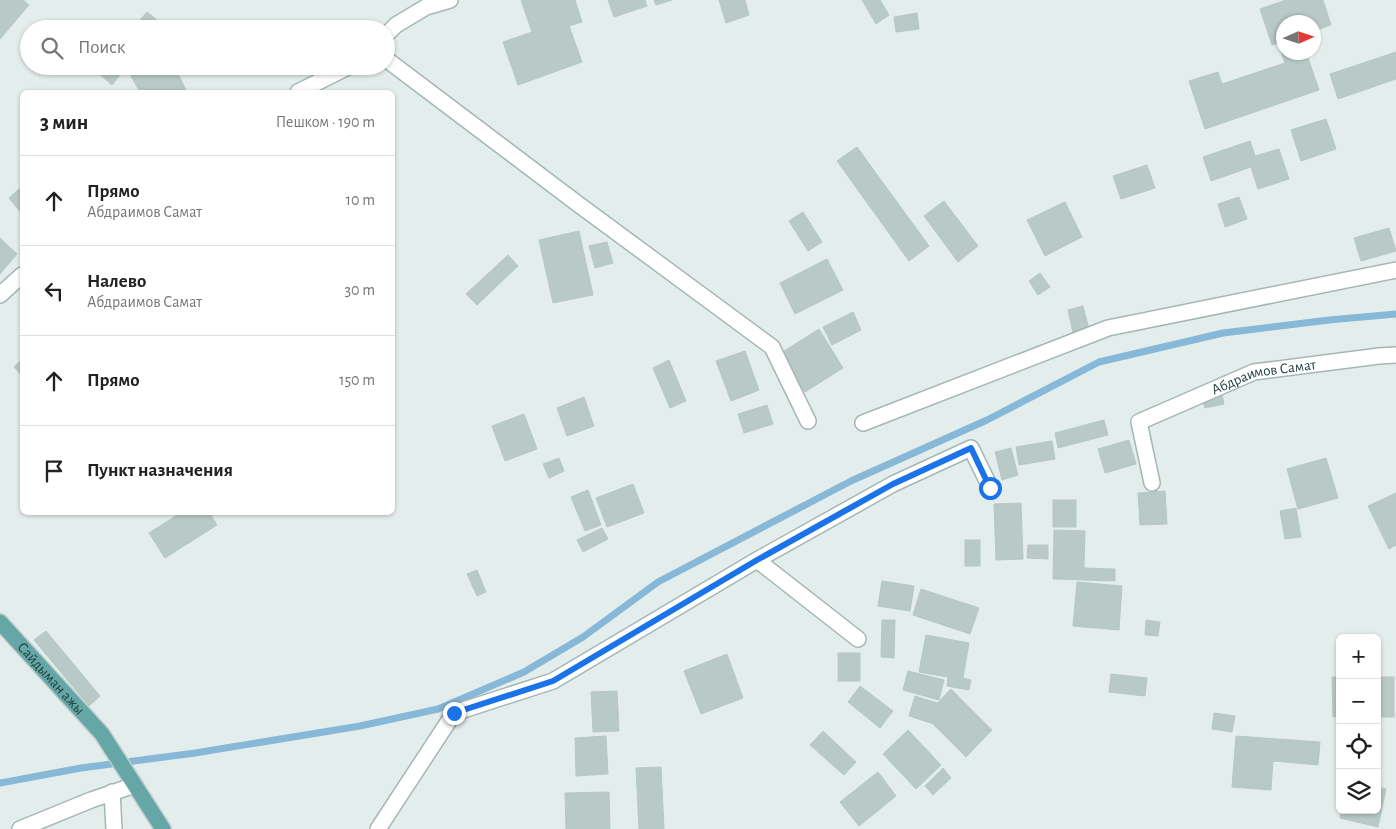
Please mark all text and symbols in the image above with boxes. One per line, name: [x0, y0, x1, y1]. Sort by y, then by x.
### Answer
north arrow: [1276, 15, 1321, 60]
search box: [20, 20, 395, 75]
icon: search: [38, 34, 66, 62]
text: Поиск: [78, 38, 125, 57]
text: 3 мин: [40, 112, 88, 133]
text: Пешком · 190 m: [276, 114, 375, 130]
text: Прямо: [87, 182, 140, 201]
icon: ahead: [40, 187, 68, 215]
text: 10 m: [346, 192, 375, 208]
text: Абдраимов Самат: [87, 204, 202, 220]
text: Налево: [87, 272, 146, 291]
icon: left: [40, 277, 68, 305]
text: 30 m: [345, 282, 375, 298]
text: Абдраимов Самат: [87, 294, 202, 310]
street label: Абдраимов Самат: [1209, 357, 1317, 397]
icon: ahead: [40, 367, 68, 395]
text: Прямо: [87, 371, 140, 390]
text: 150 m: [339, 372, 375, 388]
icon: arrive: [40, 457, 68, 485]
text: Пункт назначения: [87, 461, 233, 480]
route start: [979, 477, 1002, 500]
map controls: [1336, 634, 1381, 814]
button: +: [1336, 634, 1381, 679]
street label: Сайдыман ажы: [15, 639, 88, 717]
button: −: [1336, 679, 1381, 724]
route end: [443, 702, 466, 725]
button: locate: [1336, 724, 1381, 769]
button: layers: [1336, 769, 1381, 814]

